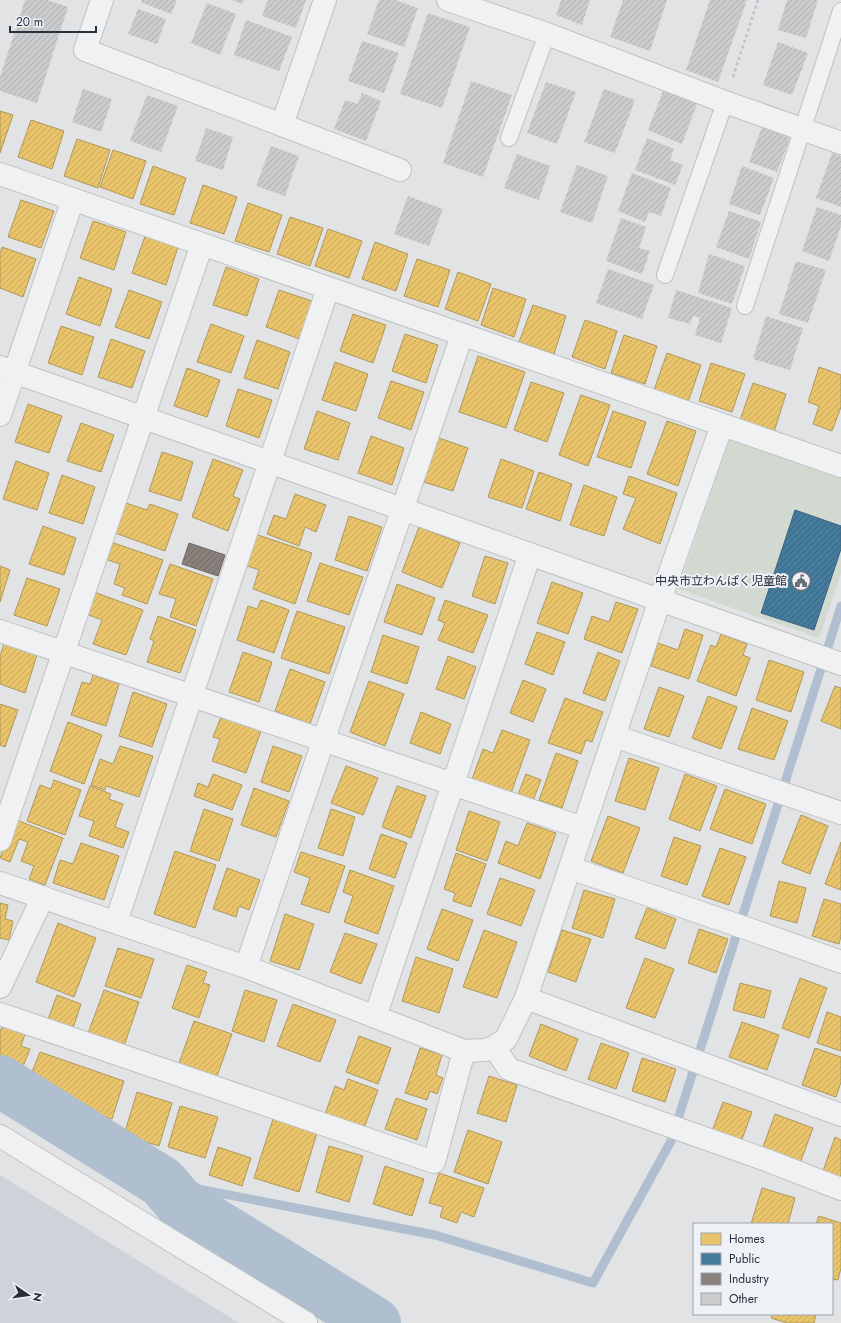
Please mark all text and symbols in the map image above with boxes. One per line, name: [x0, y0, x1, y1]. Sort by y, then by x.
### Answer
scale bar: [10, 8, 96, 34]
text: 20 m: [16, 13, 43, 31]
public building icon: 中央市立わんぱく児童館: [790, 570, 812, 592]
place label: 中央市立わんぱく児童館: [655, 572, 787, 590]
legend: [693, 1223, 833, 1315]
text: Homes: [729, 1230, 765, 1248]
text: Public: [729, 1250, 760, 1268]
text: Industry: [729, 1270, 770, 1288]
north arrow: [8, 1275, 48, 1315]
text: Other: [729, 1290, 759, 1308]
text: N: [29, 1291, 47, 1303]

